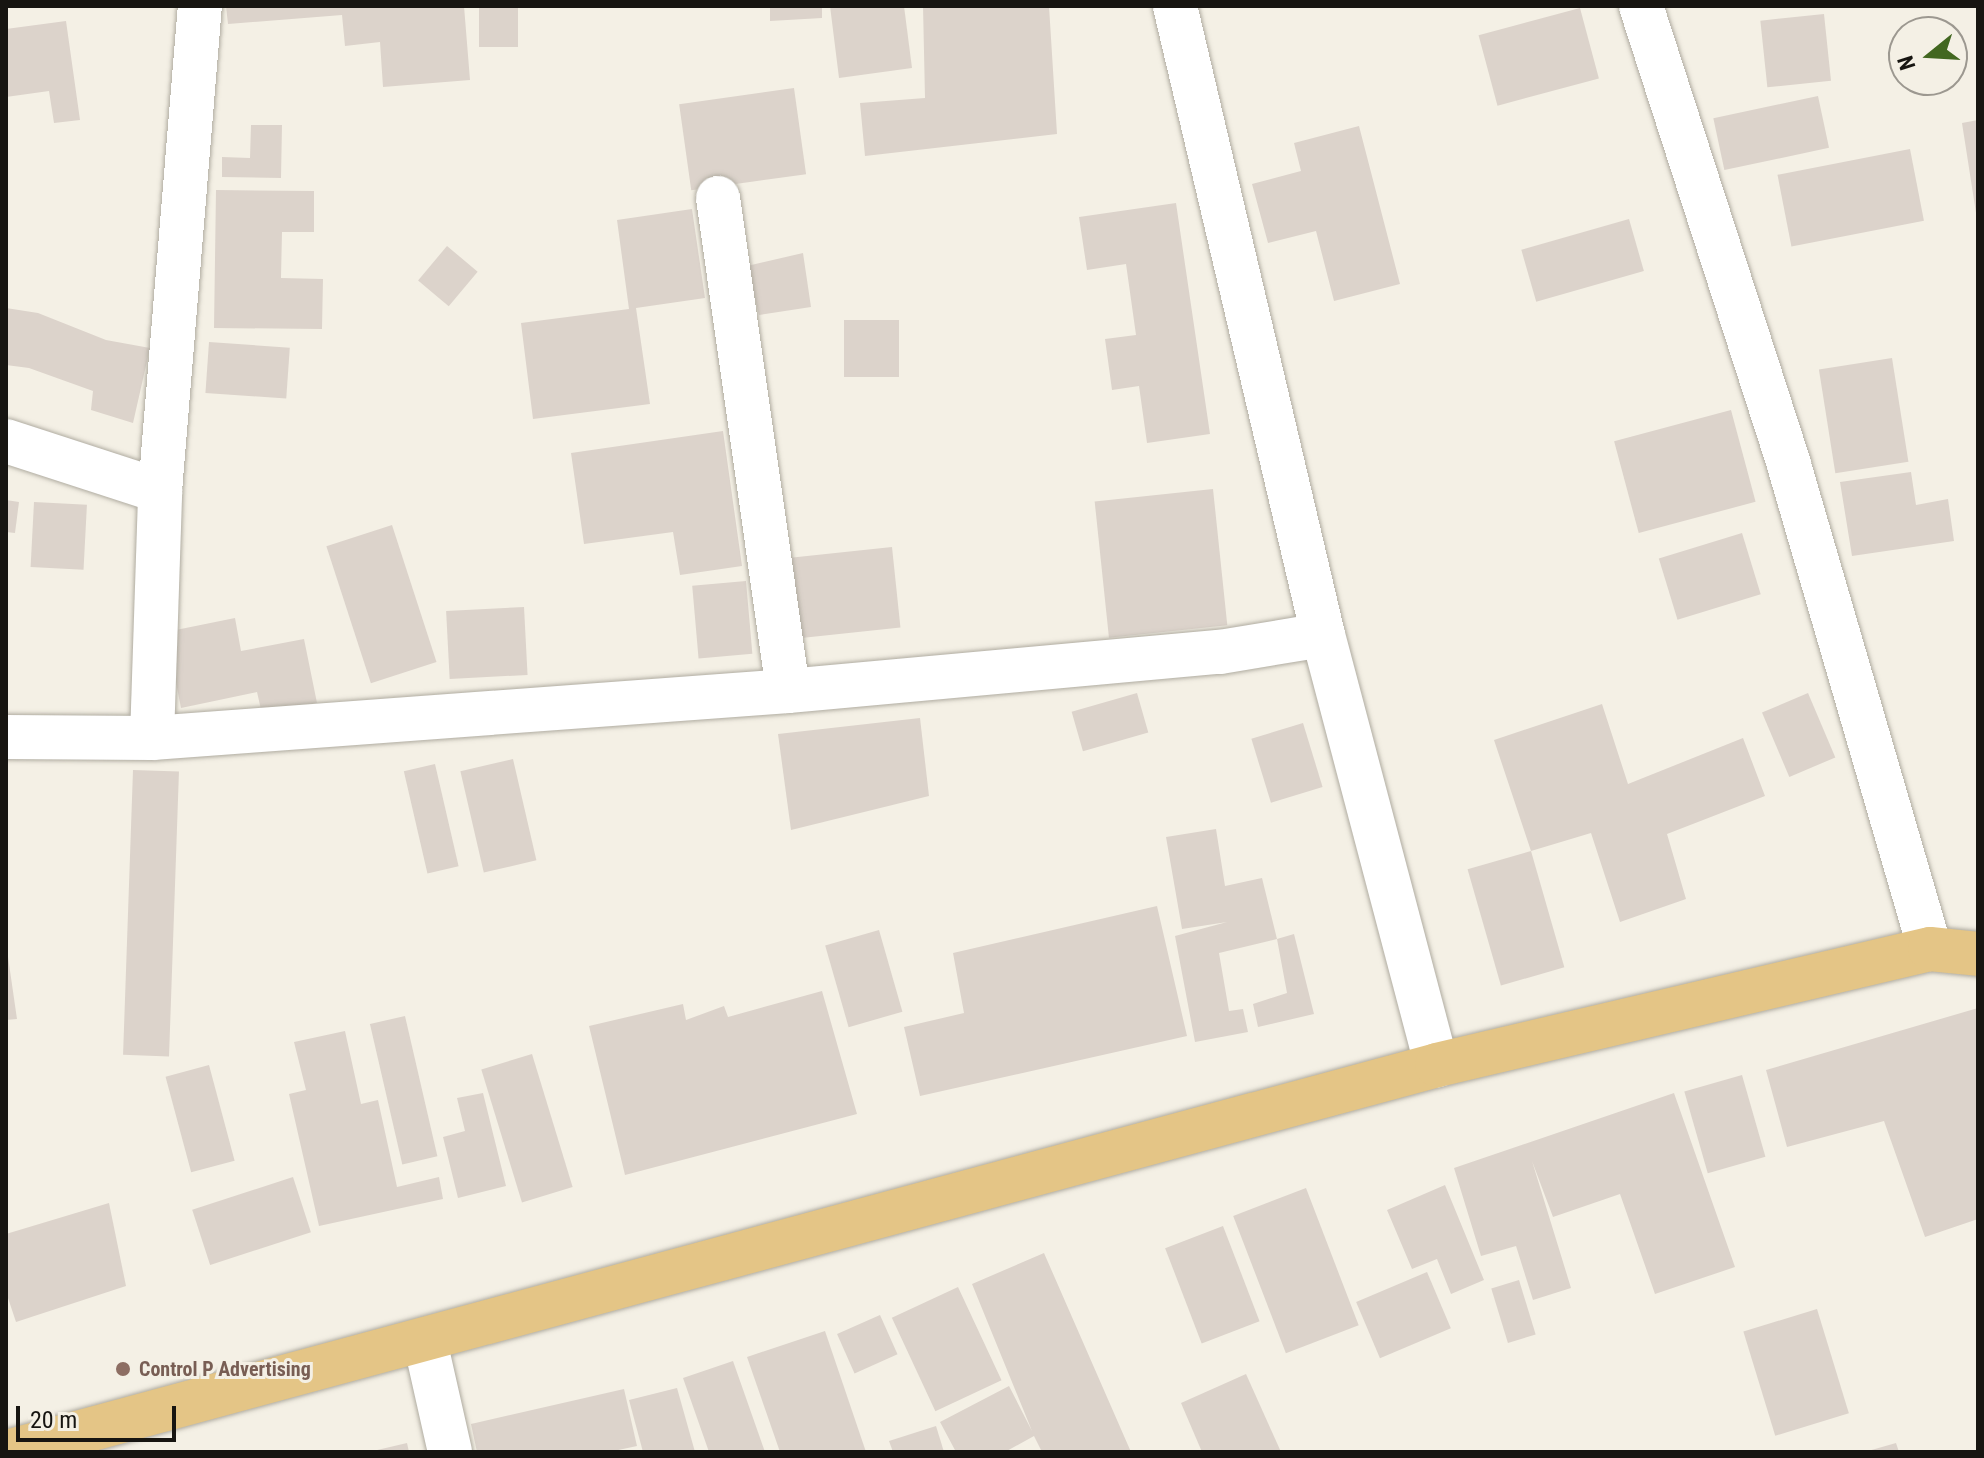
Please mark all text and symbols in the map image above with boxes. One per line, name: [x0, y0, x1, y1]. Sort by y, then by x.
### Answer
north arrow: [1888, 16, 1968, 96]
text: N: [1893, 53, 1921, 73]
place label: Control P Advertising: [139, 1357, 311, 1381]
marker: Control P Advertising: [114, 1360, 132, 1378]
scale bar: [20, 1390, 180, 1440]
text: 20 m: [30, 1406, 77, 1434]

